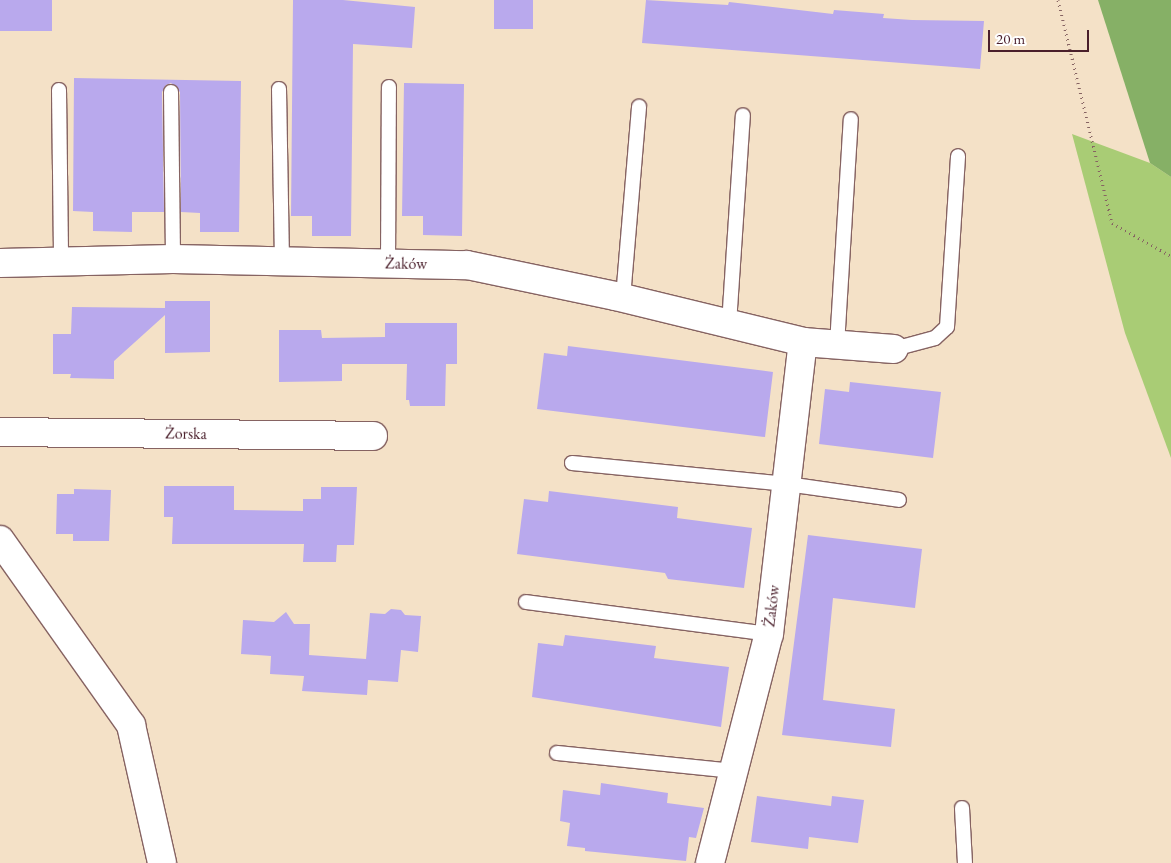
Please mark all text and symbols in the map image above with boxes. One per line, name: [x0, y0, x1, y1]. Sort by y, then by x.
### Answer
scale bar: [991, 20, 1092, 52]
text: 20 m: [996, 29, 1025, 48]
street label: Żaków: [385, 254, 427, 274]
street label: Żorska: [165, 424, 207, 444]
street label: Żaków: [760, 584, 784, 628]

